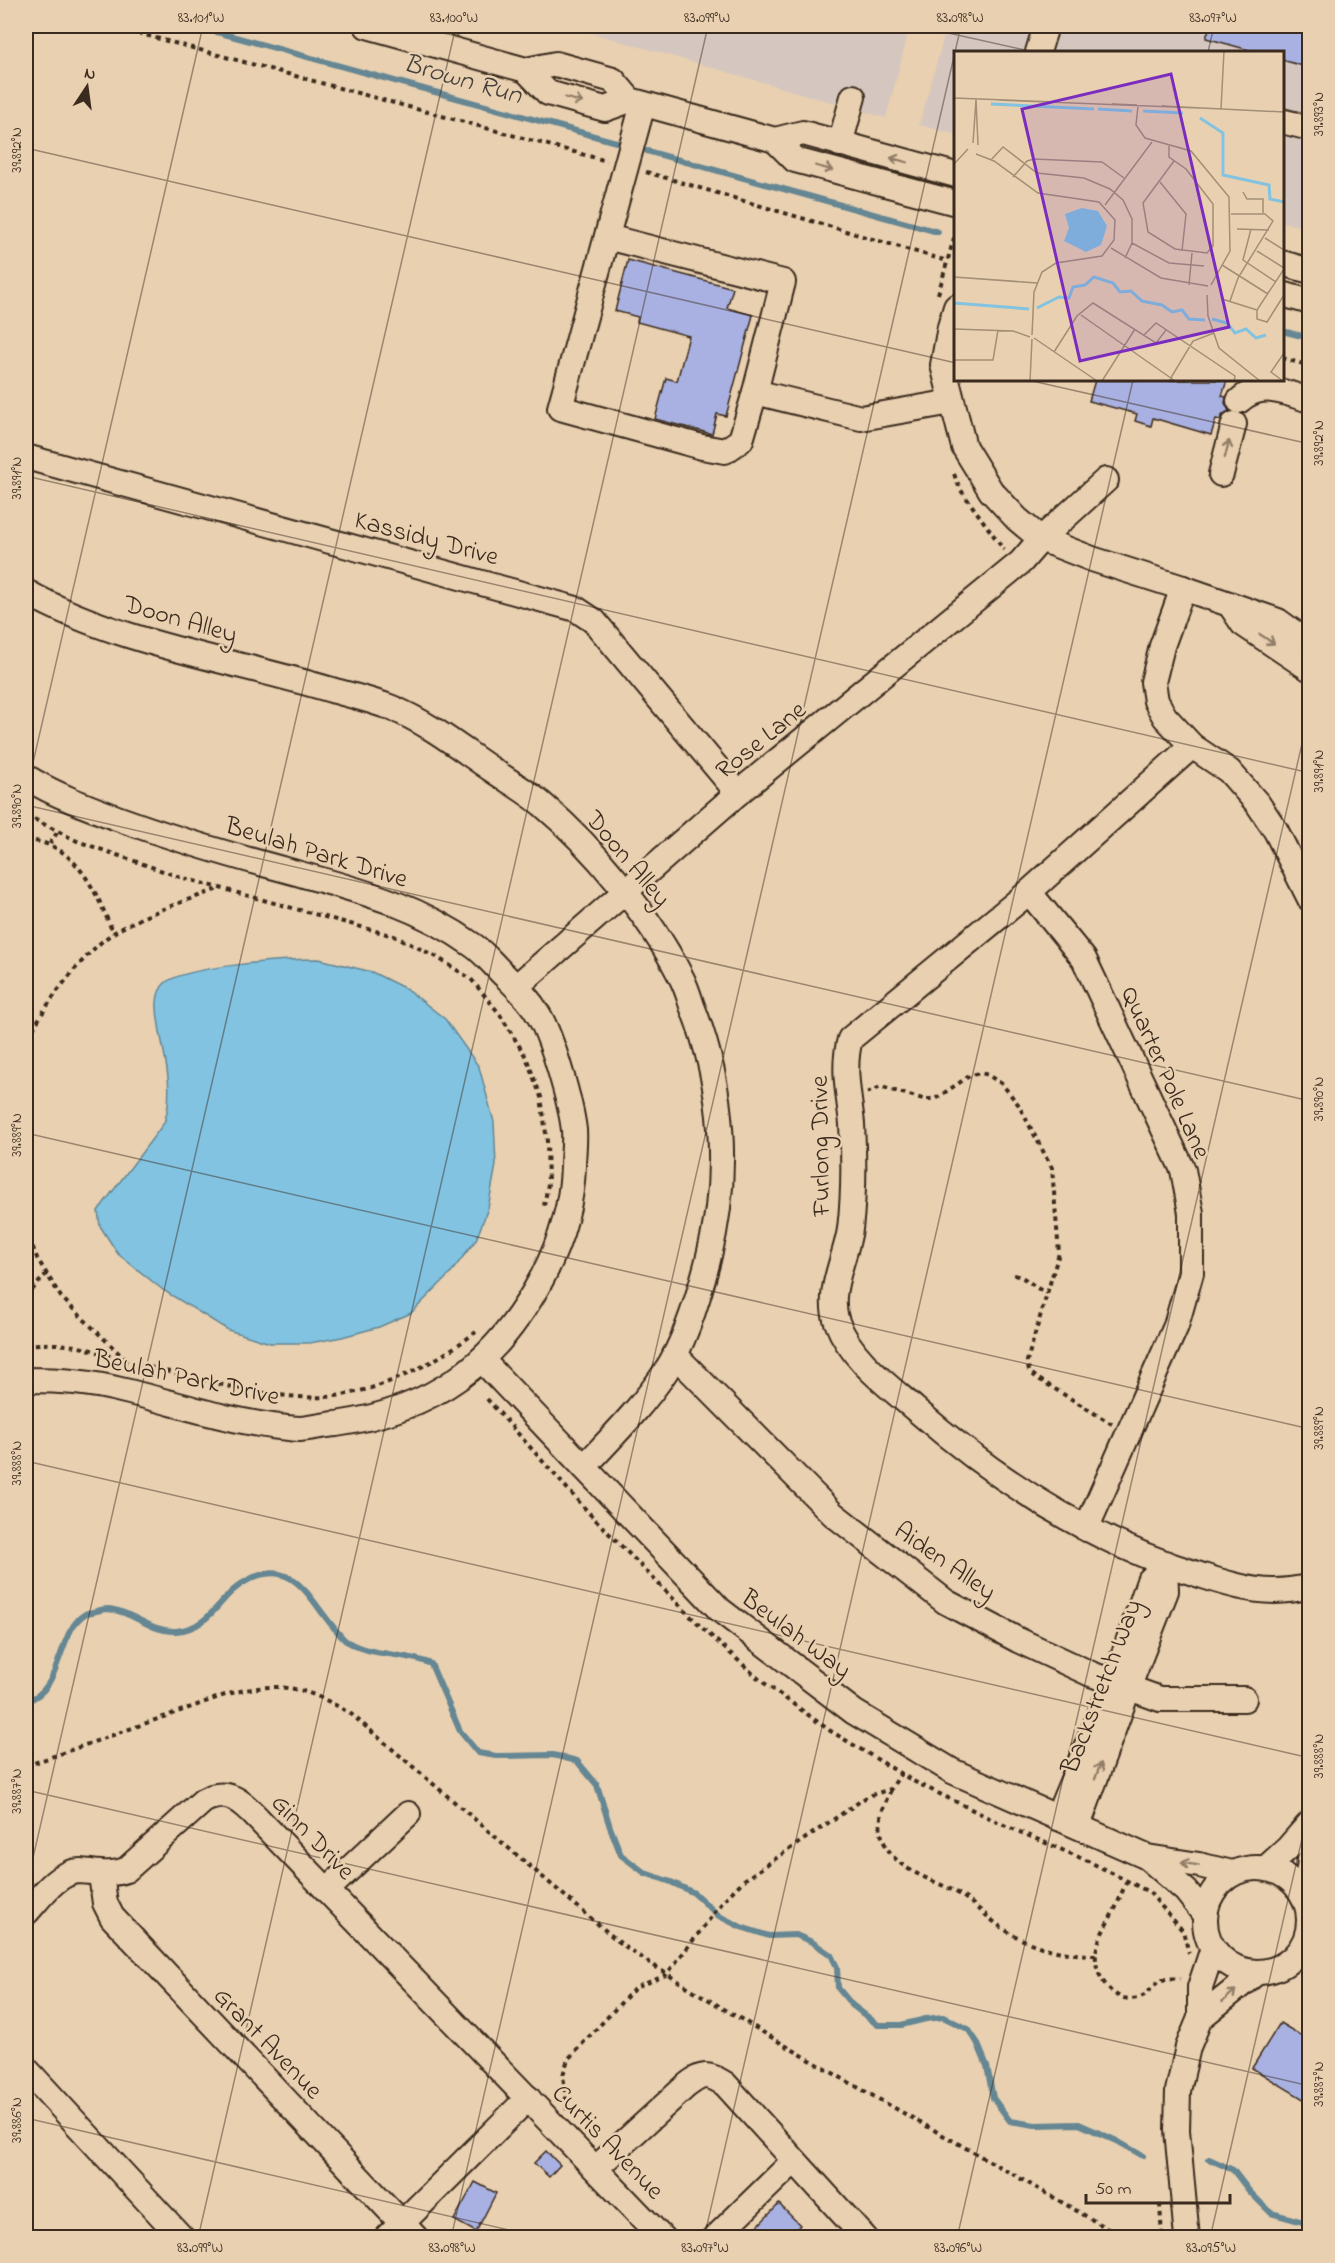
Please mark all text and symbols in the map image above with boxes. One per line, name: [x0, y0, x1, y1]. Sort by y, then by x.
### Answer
text: 83.101°W: [178, 7, 224, 29]
text: 83.100°W: [430, 7, 478, 29]
text: 83.099°W: [684, 7, 730, 29]
text: 83.098°W: [936, 7, 984, 29]
text: 83.097°W: [1189, 7, 1237, 29]
water label: Brown Run: [398, 45, 527, 116]
inset map: [954, 51, 1284, 381]
north arrow: [57, 57, 117, 117]
text: N: [82, 61, 98, 87]
text: 39.893°N: [1308, 92, 1330, 136]
one-way arrow: [564, 95, 583, 107]
text: 39.892°N: [6, 127, 28, 173]
one-way arrow: [890, 153, 909, 165]
one-way arrow: [814, 163, 833, 174]
text: 39.892°N: [1308, 420, 1330, 466]
one-way arrow: [1222, 440, 1234, 459]
text: 39.891°N: [6, 457, 28, 499]
street label: Kassidy Drive: [350, 502, 503, 577]
street label: Doon Alley: [118, 586, 241, 655]
one-way arrow: [1258, 633, 1275, 645]
street label: Rose Lane: [708, 693, 816, 790]
text: 39.891°N: [1308, 750, 1330, 792]
text: 39.890°N: [6, 784, 28, 828]
street label: Doon Alley: [574, 802, 679, 917]
street label: Beulah Park Drive: [219, 808, 412, 900]
street label: Quarter Pole Lane: [1109, 981, 1219, 1166]
street label: Furlong Drive: [802, 1075, 842, 1218]
text: 39.890°N: [1308, 1077, 1330, 1121]
text: 39.889°N: [6, 1113, 28, 1157]
street label: Beulah Park Drive: [89, 1340, 283, 1417]
text: 39.889°N: [1308, 1406, 1330, 1450]
text: 39.888°N: [6, 1441, 28, 1485]
street label: Aiden Alley: [885, 1513, 1003, 1612]
street label: Beulah Way: [731, 1581, 858, 1690]
street label: Backstretch Way: [1052, 1594, 1153, 1781]
text: 39.888°N: [1308, 1734, 1330, 1778]
one-way arrow: [1093, 1763, 1104, 1781]
text: 39.887°N: [6, 1768, 28, 1814]
street label: Ginn Drive: [261, 1786, 363, 1890]
one-way arrow: [1180, 1858, 1200, 1869]
street label: Grant Avenue: [203, 1979, 331, 2109]
one-way arrow: [1221, 1989, 1236, 2003]
text: 39.887°N: [1308, 2061, 1330, 2107]
street label: Curtis Avenue: [542, 2077, 672, 2210]
text: 39.886°N: [6, 2097, 28, 2143]
scale bar: [1086, 2167, 1230, 2205]
text: 50 m: [1095, 2177, 1132, 2203]
text: 83.099°W: [177, 2237, 223, 2259]
text: 83.098°W: [428, 2237, 476, 2259]
text: 83.097°W: [681, 2237, 729, 2259]
text: 83.096°W: [934, 2237, 982, 2259]
text: 83.095°W: [1186, 2237, 1236, 2259]

